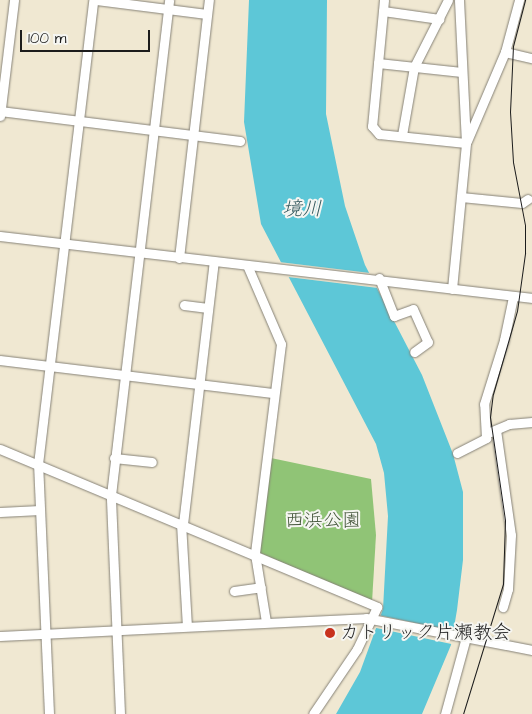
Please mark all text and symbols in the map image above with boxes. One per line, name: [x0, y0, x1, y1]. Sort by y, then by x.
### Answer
scale bar: [22, 20, 152, 52]
text: 100 m: [28, 28, 67, 49]
water label: 境川: [282, 197, 322, 221]
park label: 西浜公園: [285, 510, 361, 532]
place label: カトリック片瀬教会: [340, 622, 511, 644]
marker: カトリック片瀬教会: [324, 627, 336, 639]

